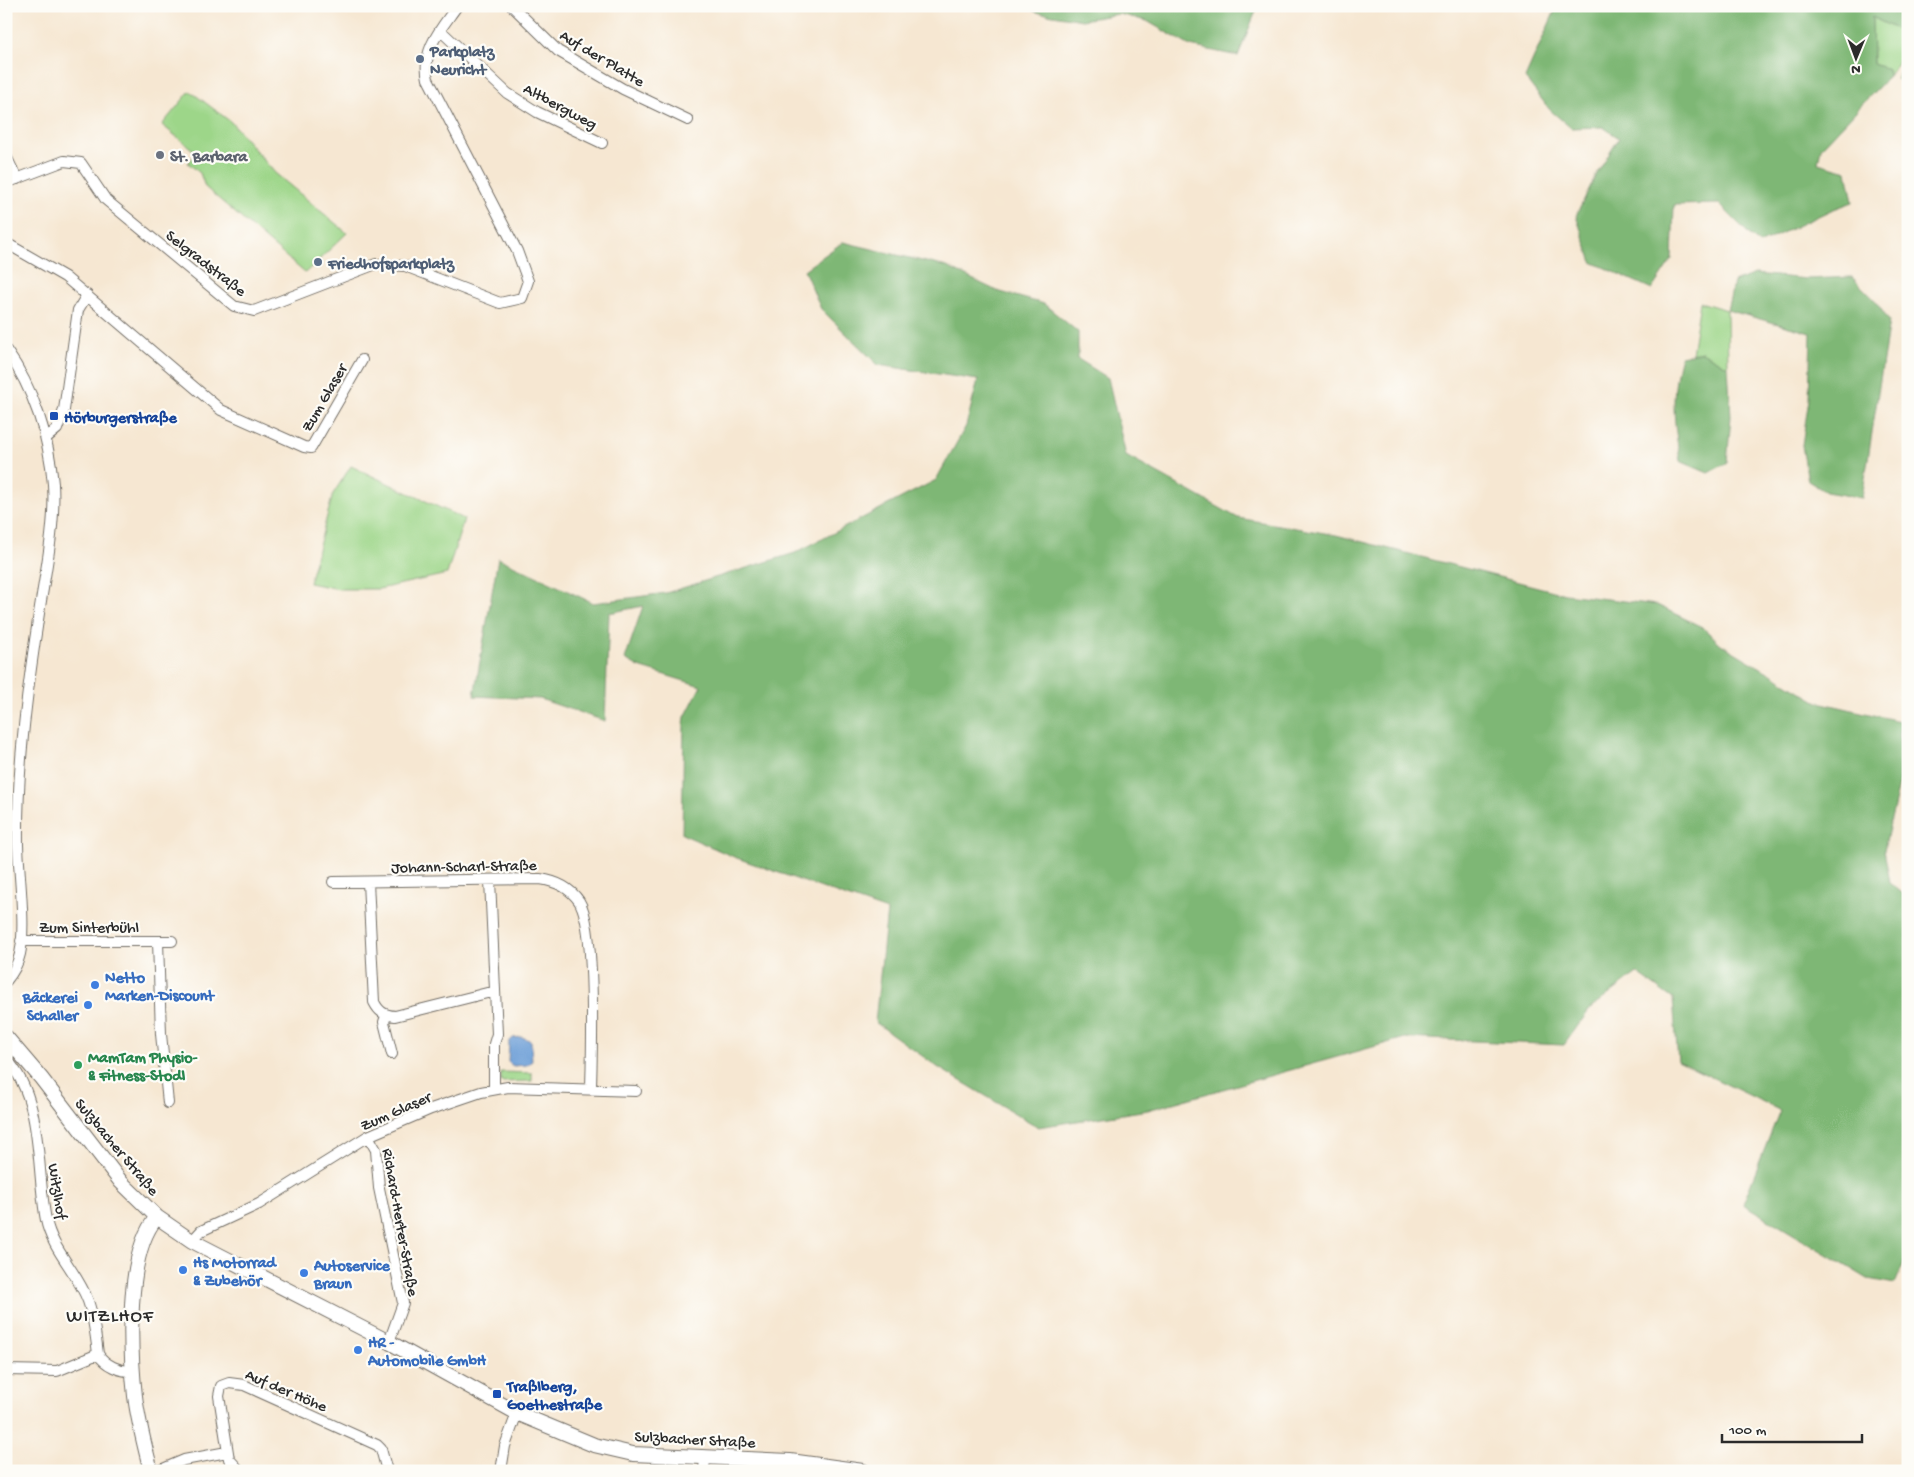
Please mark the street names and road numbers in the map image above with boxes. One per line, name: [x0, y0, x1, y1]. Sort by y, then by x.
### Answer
street label: Auf der Platte: [555, 27, 648, 93]
street label: Altbergweg: [519, 81, 599, 135]
street label: Selgradstraße: [161, 227, 250, 303]
street label: Zum Glaser: [299, 360, 354, 436]
street label: Johann-Scharl-Straße: [391, 858, 538, 879]
street label: Zum Sinterbühl: [39, 920, 139, 939]
street label: Zum Glaser: [358, 1089, 436, 1137]
street label: Sulzbacher Straße: [69, 1096, 162, 1201]
street label: Richard-Herter-Straße: [376, 1147, 421, 1299]
street label: Witzlhof: [42, 1162, 69, 1222]
street label: Auf der Höhe: [242, 1366, 330, 1418]
street label: Sulzbacher Straße: [634, 1429, 757, 1454]

